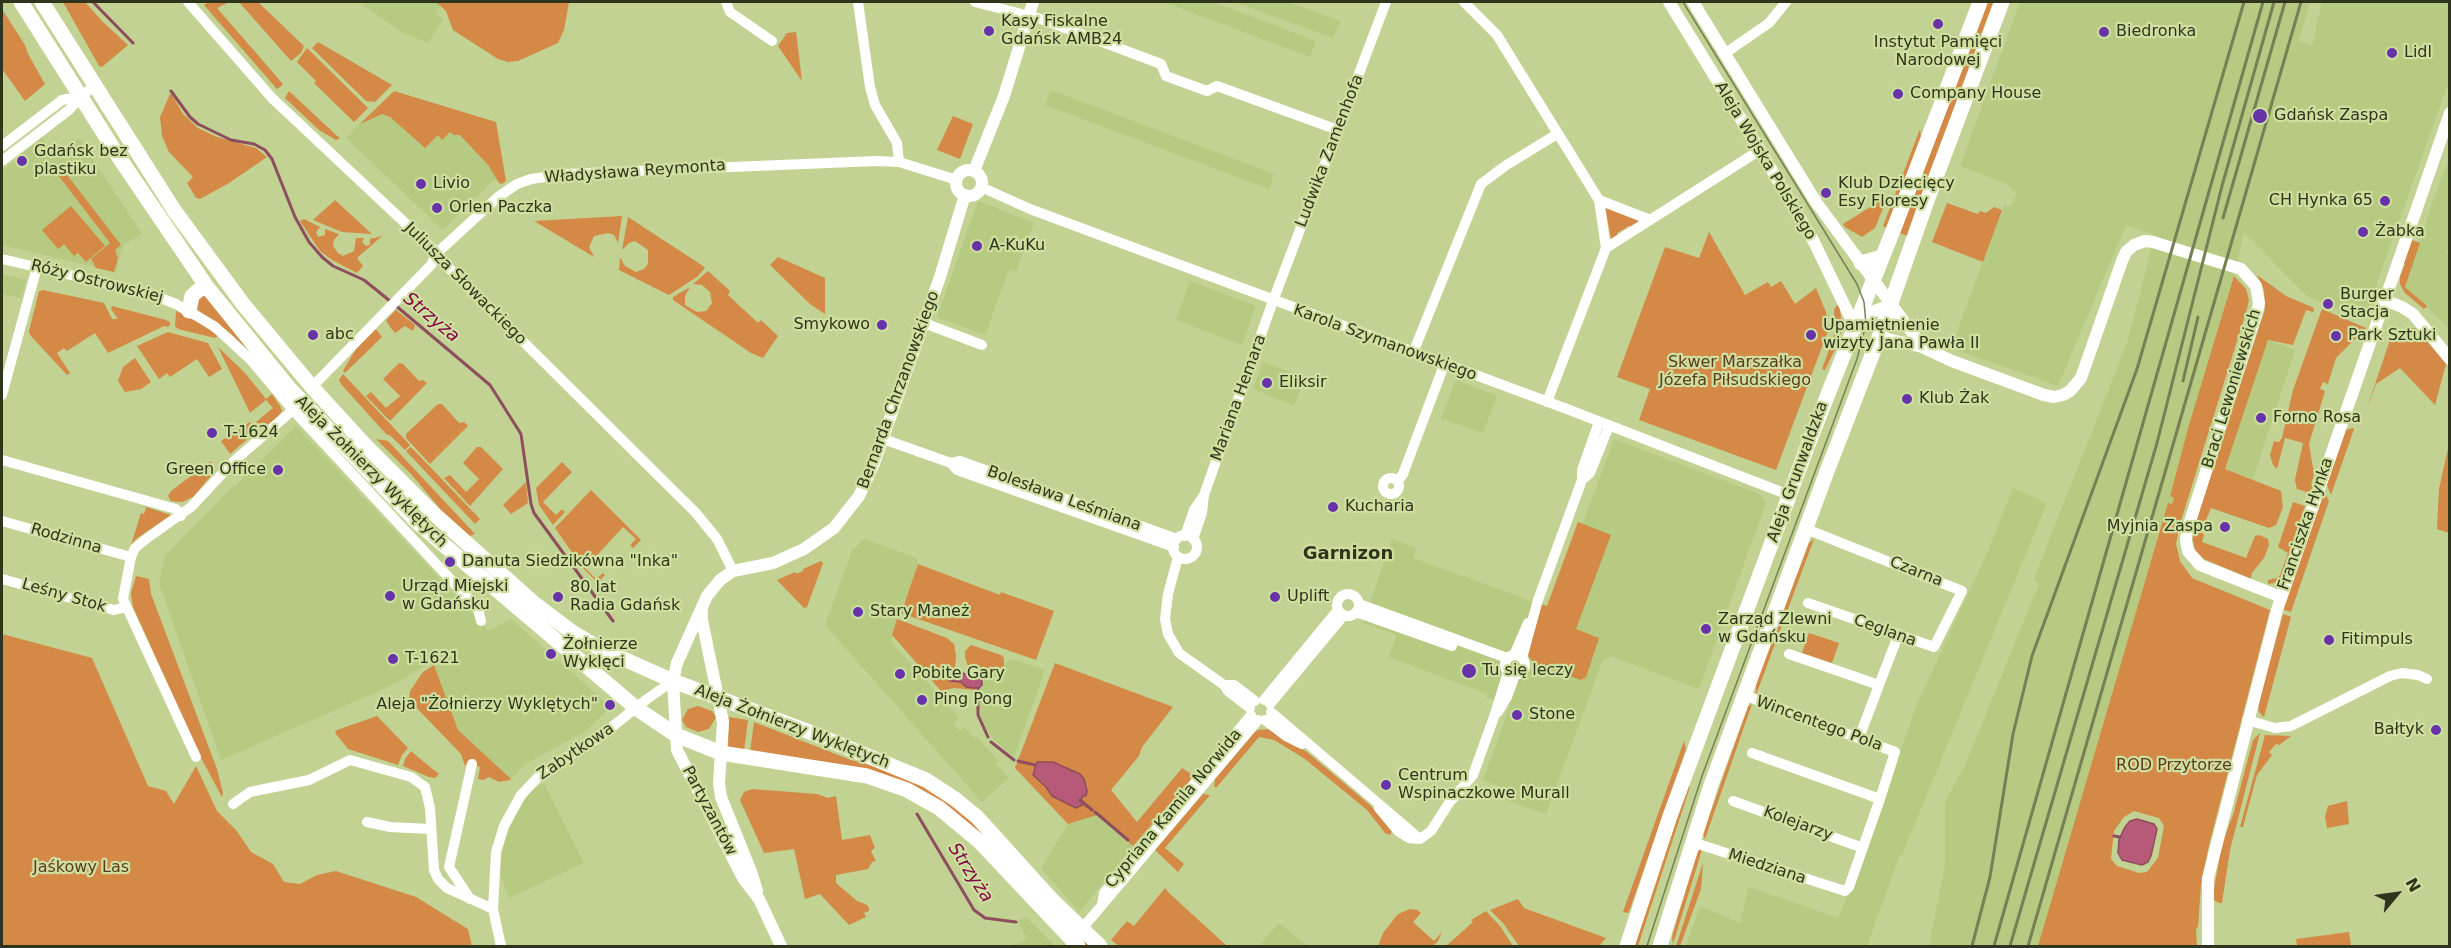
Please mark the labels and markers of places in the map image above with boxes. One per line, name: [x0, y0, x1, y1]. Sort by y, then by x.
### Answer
place label: Kasy Fiskalne Gdańsk AMB24: [1001, 12, 1122, 50]
marker: Instytut Pamięci Narodowej: [1931, 17, 1945, 31]
place label: Biedronka: [2116, 22, 2196, 42]
marker: Kasy Fiskalne Gdańsk AMB24: [982, 24, 996, 38]
marker: Biedronka: [2097, 25, 2111, 39]
place label: Instytut Pamięci Narodowej: [1874, 33, 2002, 71]
place label: Lidl: [2404, 43, 2432, 63]
marker: Lidl: [2385, 46, 2399, 60]
place label: Company House: [1910, 84, 2041, 104]
marker: Company House: [1891, 87, 1905, 101]
place label: Gdańsk Zaspa: [2274, 106, 2388, 126]
marker: Gdańsk Zaspa: [2251, 107, 2269, 125]
place label: Gdańsk bez plastiku: [34, 142, 128, 180]
marker: Gdańsk bez plastiku: [15, 154, 29, 168]
place label: Livio: [433, 174, 470, 194]
place label: Klub Dziecięcy Esy Floresy: [1838, 174, 1955, 212]
marker: Livio: [414, 177, 428, 191]
marker: Klub Dziecięcy Esy Floresy: [1819, 186, 1833, 200]
place label: CH Hynka 65: [2269, 191, 2373, 211]
marker: CH Hynka 65: [2378, 194, 2392, 208]
place label: Orlen Paczka: [449, 198, 552, 218]
marker: Orlen Paczka: [430, 201, 444, 215]
place label: Żabka: [2375, 222, 2425, 242]
marker: Żabka: [2356, 225, 2370, 239]
place label: A-KuKu: [989, 236, 1045, 256]
marker: A-KuKu: [970, 239, 984, 253]
place label: Burger Stacja: [2340, 285, 2394, 323]
marker: Burger Stacja: [2321, 297, 2335, 311]
place label: Smykowo: [793, 315, 870, 335]
place label: Upamiętnienie wizyty Jana Pawła II: [1823, 316, 1979, 354]
marker: Smykowo: [875, 318, 889, 332]
place label: abc: [325, 325, 354, 345]
place label: Park Sztuki: [2348, 326, 2436, 346]
marker: abc: [306, 328, 320, 342]
marker: Upamiętnienie wizyty Jana Pawła II: [1804, 328, 1818, 342]
marker: Park Sztuki: [2329, 329, 2343, 343]
place label: Eliksir: [1279, 373, 1327, 393]
marker: Eliksir: [1260, 376, 1274, 390]
place label: Klub Żak: [1919, 389, 1989, 409]
marker: Klub Żak: [1900, 392, 1914, 406]
place label: Forno Rosa: [2273, 408, 2361, 428]
marker: Forno Rosa: [2254, 411, 2268, 425]
place label: T-1624: [224, 423, 279, 443]
marker: T-1624: [205, 426, 219, 440]
place label: Green Office: [166, 460, 266, 480]
marker: Green Office: [271, 463, 285, 477]
place label: Kucharia: [1345, 497, 1414, 517]
marker: Kucharia: [1326, 500, 1340, 514]
place label: Myjnia Zaspa: [2107, 517, 2213, 537]
marker: Myjnia Zaspa: [2218, 520, 2232, 534]
place label: Danuta Siedzikówna "Inka": [462, 552, 678, 572]
marker: Danuta Siedzikówna "Inka": [443, 555, 457, 569]
place label: Urząd Miejski w Gdańsku: [402, 577, 508, 615]
place label: 80 lat Radia Gdańsk: [570, 578, 680, 616]
place label: Uplift: [1287, 587, 1329, 607]
marker: Urząd Miejski w Gdańsku: [383, 589, 397, 603]
marker: 80 lat Radia Gdańsk: [551, 590, 565, 604]
marker: Uplift: [1268, 590, 1282, 604]
place label: Stary Maneż: [870, 602, 969, 622]
marker: Stary Maneż: [851, 605, 865, 619]
place label: Zarząd Zlewni w Gdańsku: [1718, 610, 1832, 648]
marker: Zarząd Zlewni w Gdańsku: [1699, 622, 1713, 636]
place label: Fitimpuls: [2341, 630, 2413, 650]
marker: Fitimpuls: [2322, 633, 2336, 647]
place label: Żołnierze Wyklęci: [563, 635, 638, 673]
marker: Żołnierze Wyklęci: [544, 647, 558, 661]
place label: T-1621: [405, 649, 460, 669]
marker: T-1621: [386, 652, 400, 666]
place label: Tu się leczy: [1482, 661, 1573, 681]
marker: Tu się leczy: [1460, 662, 1478, 680]
place label: Pobite Gary: [912, 664, 1005, 684]
marker: Pobite Gary: [893, 667, 907, 681]
place label: Ping Pong: [934, 690, 1012, 710]
marker: Ping Pong: [915, 693, 929, 707]
place label: Aleja "Żołnierzy Wyklętych": [376, 695, 598, 715]
marker: Aleja "Żołnierzy Wyklętych": [603, 698, 617, 712]
place label: Stone: [1529, 705, 1575, 725]
marker: Stone: [1510, 708, 1524, 722]
place label: Bałtyk: [2374, 720, 2424, 740]
marker: Bałtyk: [2429, 723, 2443, 737]
place label: Centrum Wspinaczkowe Murall: [1398, 766, 1570, 804]
marker: Centrum Wspinaczkowe Murall: [1379, 778, 1393, 792]

